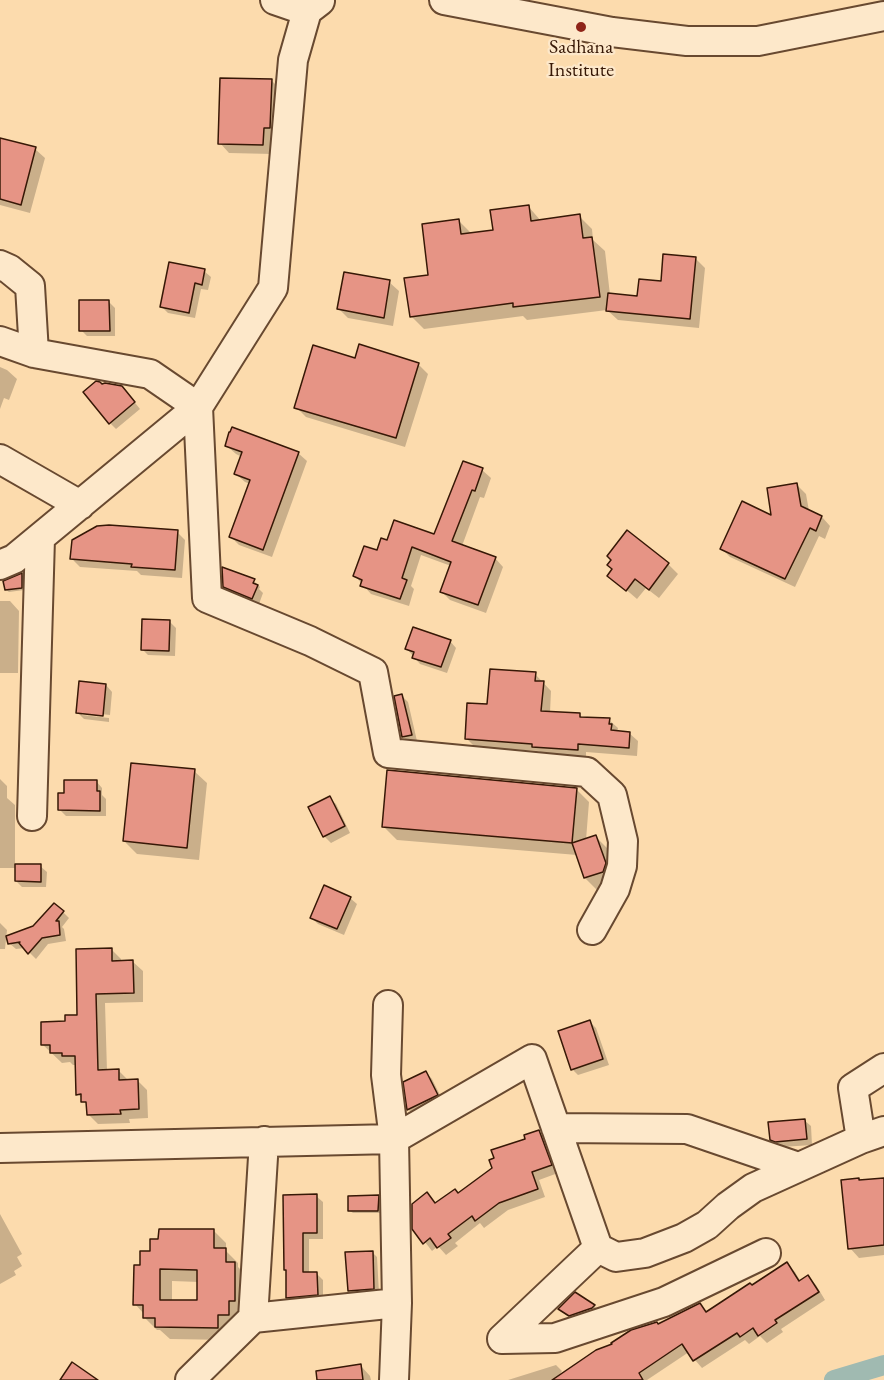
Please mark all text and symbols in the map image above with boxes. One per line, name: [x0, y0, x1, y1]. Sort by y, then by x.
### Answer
marker: Sadhana Institute: [574, 20, 588, 34]
place label: Sadhana Institute: [548, 36, 614, 83]

